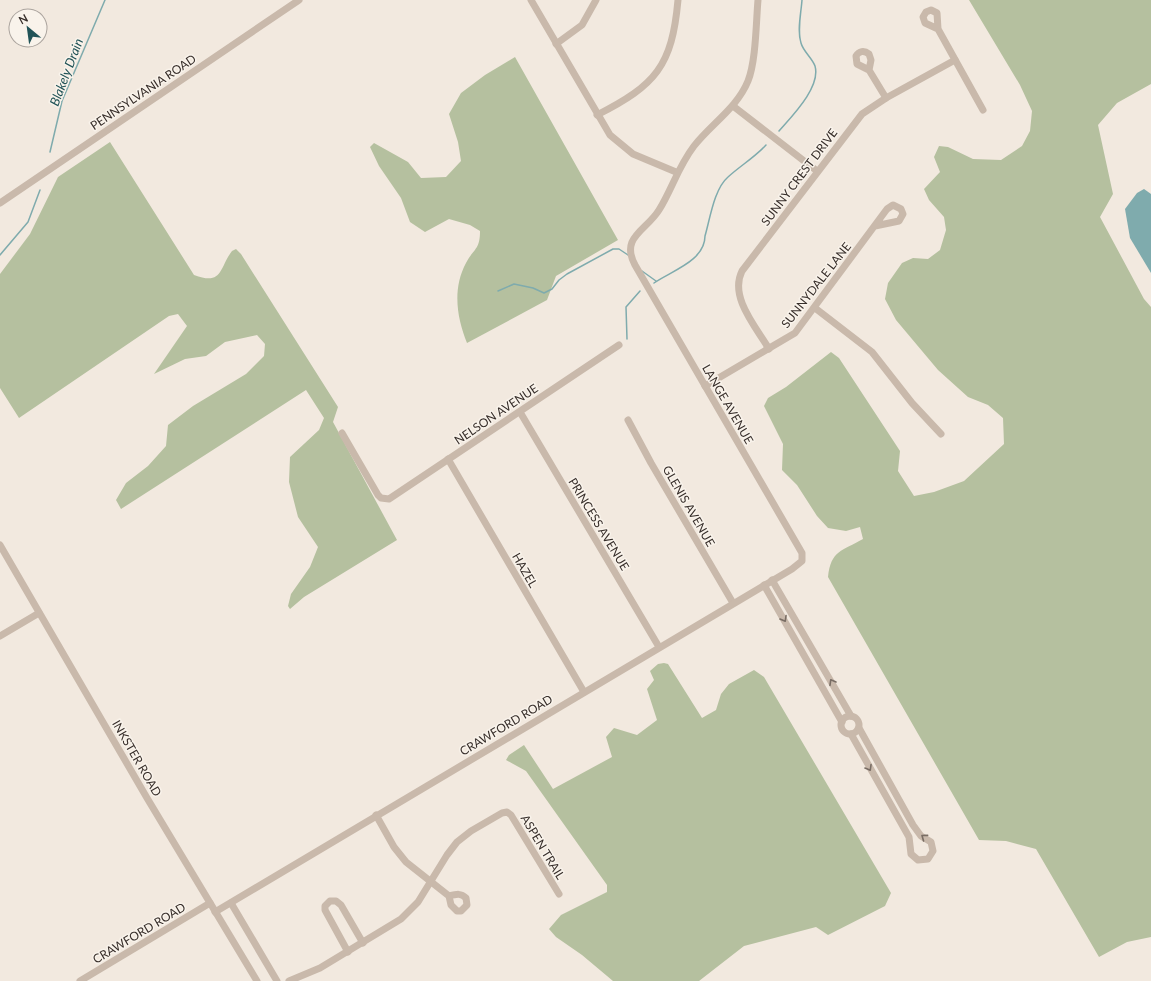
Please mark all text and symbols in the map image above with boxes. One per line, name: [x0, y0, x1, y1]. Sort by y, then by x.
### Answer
north arrow: [8, 8, 48, 48]
text: N: [16, 11, 30, 27]
water label: Blakely Drain: [46, 36, 86, 108]
street label: PENNSYLVANIA ROAD: [87, 51, 199, 133]
street label: SUNNY CREST DRIVE: [758, 125, 840, 228]
street label: SUNNYDALE LANE: [778, 239, 854, 331]
street label: LANGE AVENUE: [699, 362, 757, 446]
street label: NELSON AVENUE: [451, 380, 541, 448]
street label: GLENIS AVENUE: [660, 463, 718, 549]
street label: PRINCESS AVENUE: [565, 475, 633, 573]
street label: HAZEL: [509, 550, 541, 590]
one-way arrow: [779, 614, 786, 622]
one-way arrow: [829, 679, 836, 686]
street label: CRAWFORD ROAD: [457, 691, 555, 759]
street label: INKSTER ROAD: [109, 717, 165, 799]
one-way arrow: [865, 764, 872, 771]
street label: ASPEN TRAIL: [518, 812, 568, 882]
one-way arrow: [922, 835, 929, 842]
street label: CRAWFORD ROAD: [90, 899, 188, 967]

